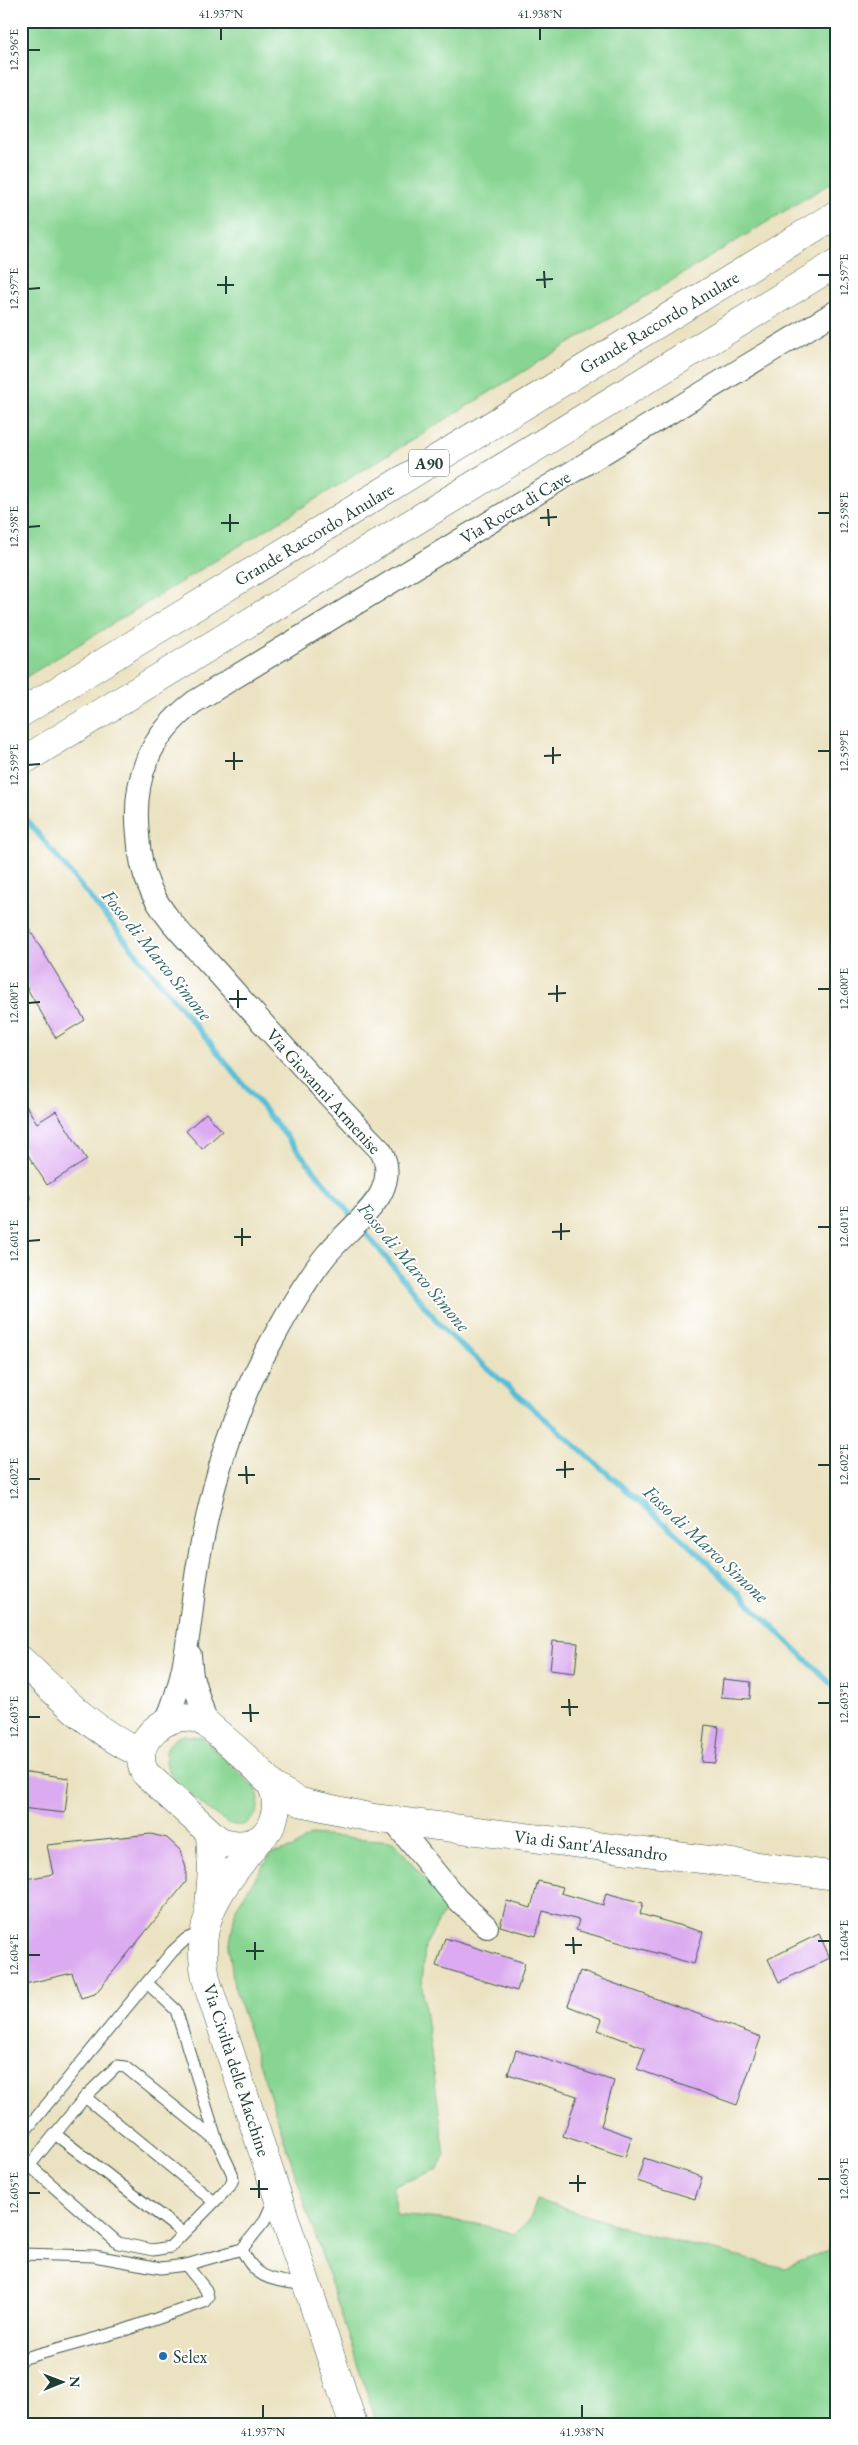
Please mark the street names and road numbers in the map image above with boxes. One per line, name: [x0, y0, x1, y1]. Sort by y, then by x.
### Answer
street label: Grande Raccordo Anulare: [575, 265, 743, 379]
road number: A90: [409, 449, 449, 476]
street label: Via Rocca di Cave: [456, 465, 574, 549]
street label: Grande Raccordo Anulare: [230, 477, 398, 591]
street label: Via Giovanni Armenise: [262, 1023, 386, 1159]
street label: Via di Sant'Alessandro: [513, 1824, 669, 1866]
street label: Via Civiltà delle Macchine: [198, 1981, 276, 2159]

